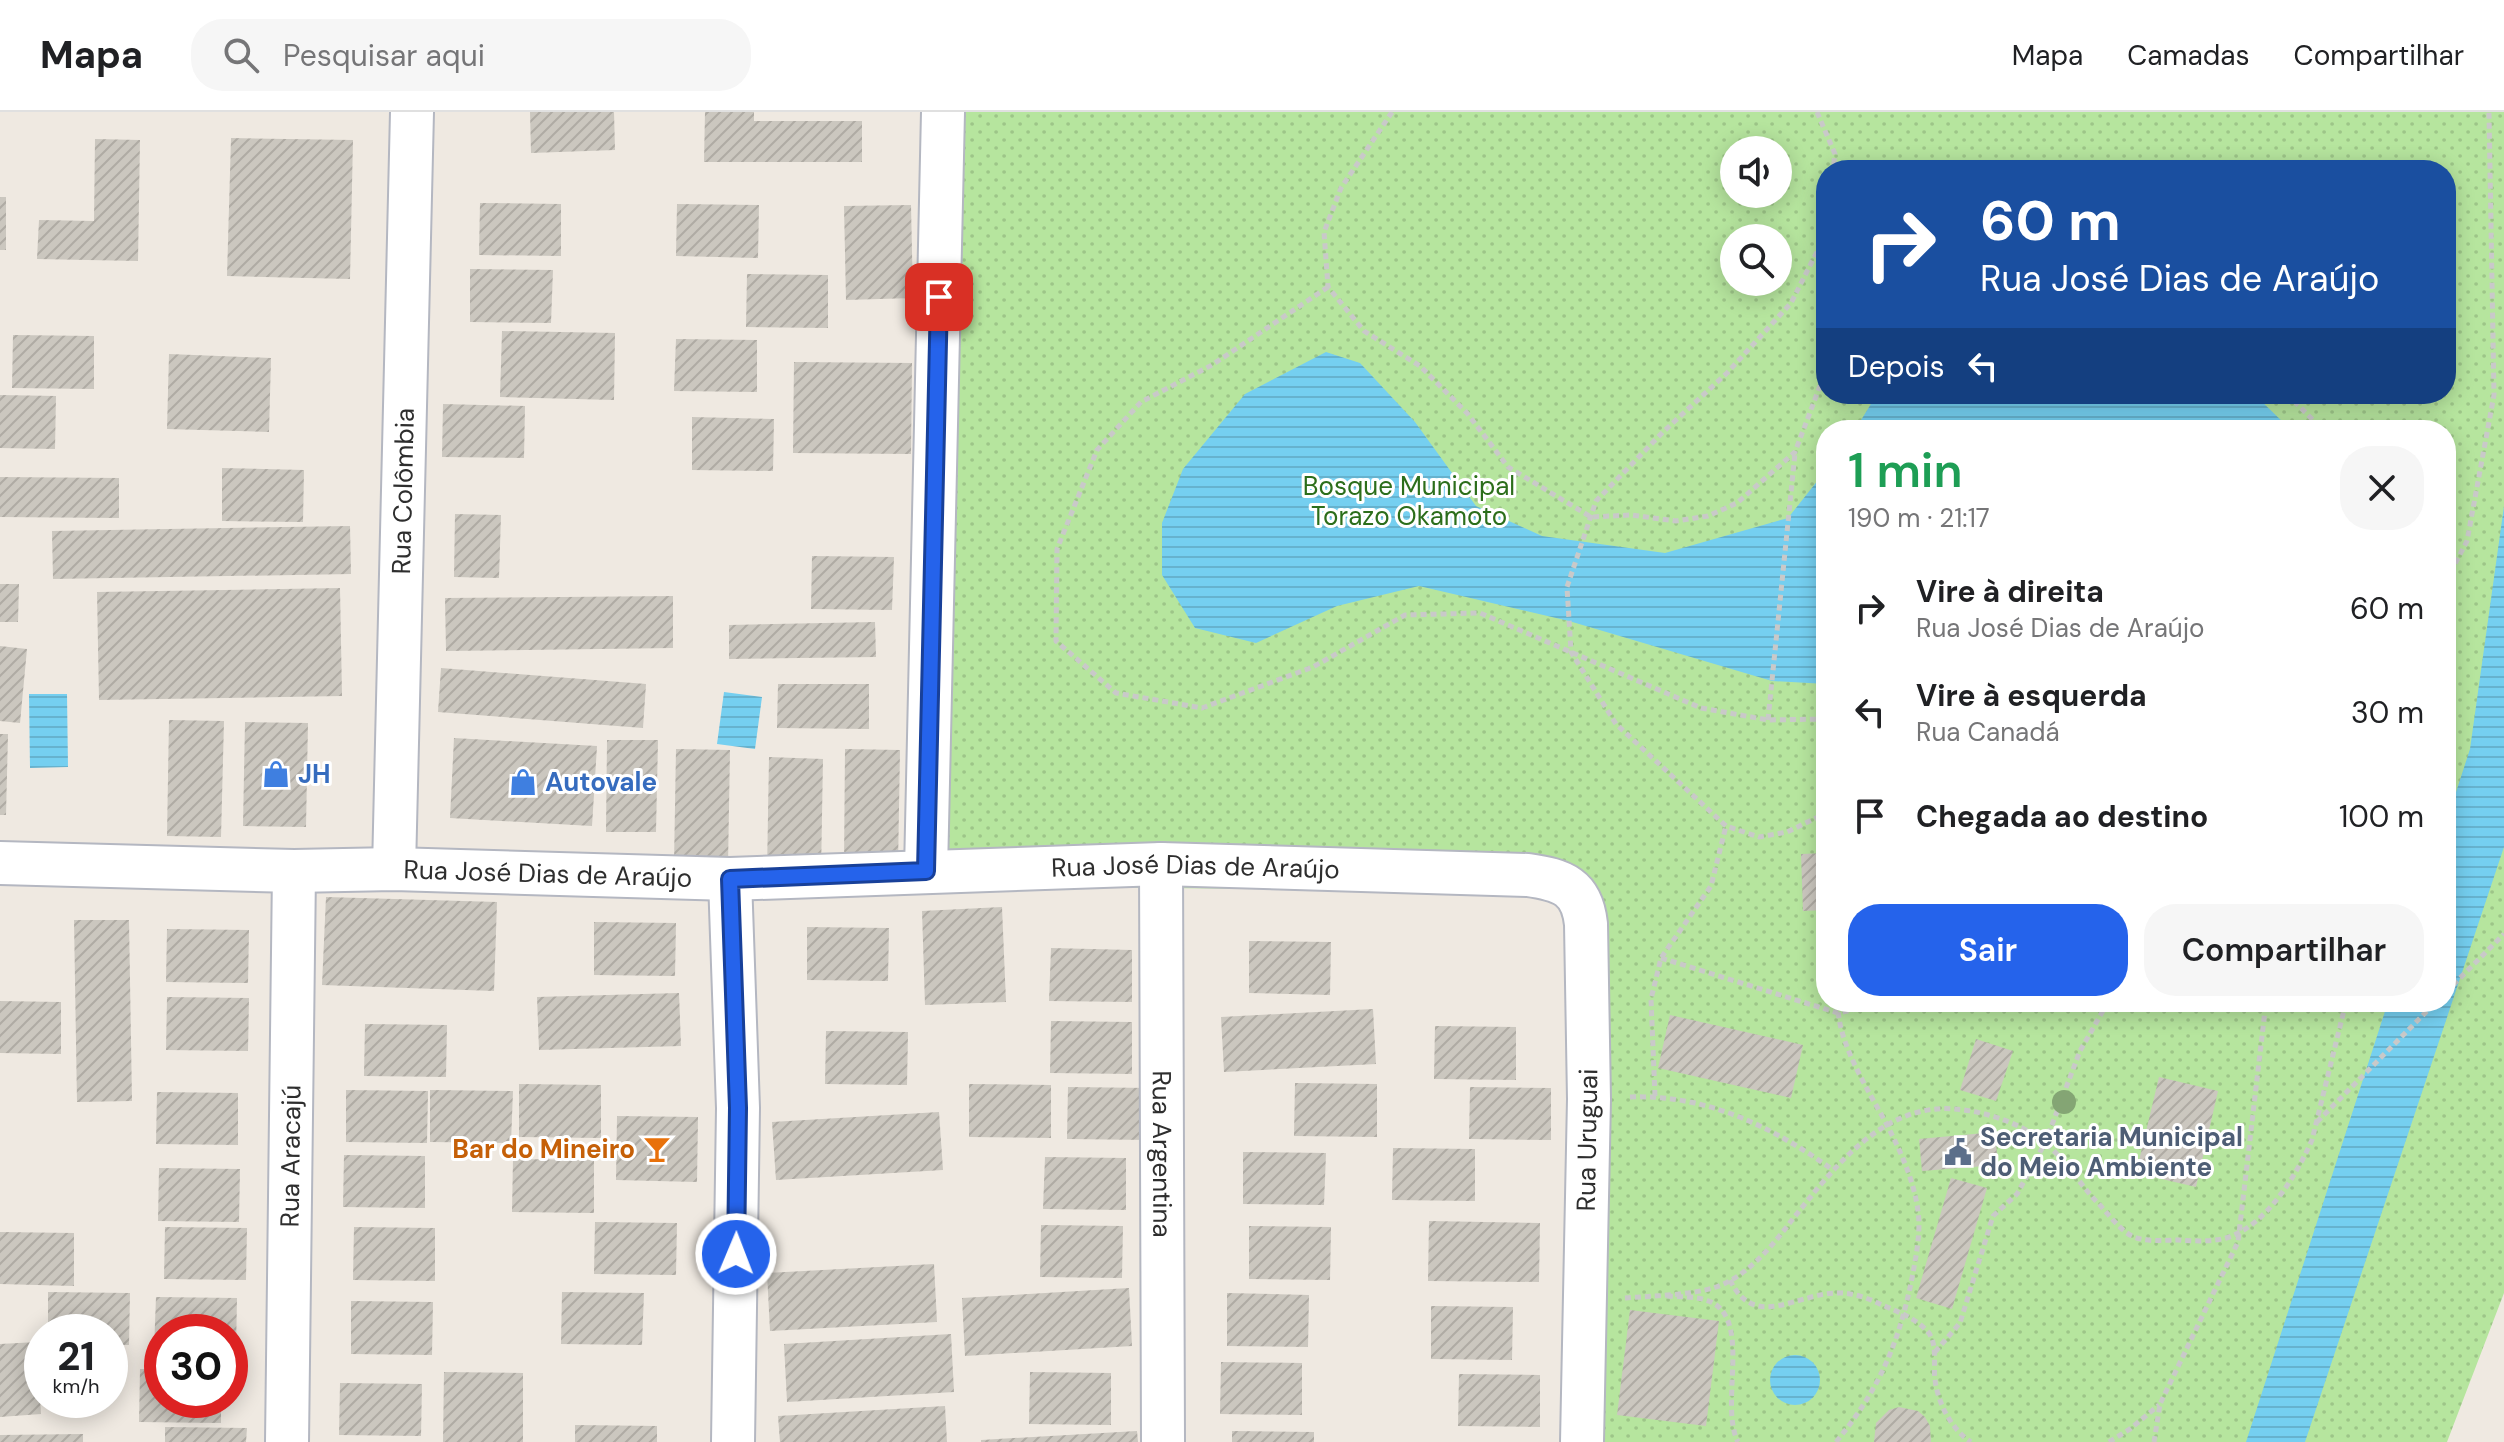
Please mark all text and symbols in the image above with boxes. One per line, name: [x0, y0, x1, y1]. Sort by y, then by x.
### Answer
search box: [191, 19, 751, 91]
text: Mapa: [40, 30, 143, 80]
icon: search: [219, 33, 263, 77]
text: Pesquisar aqui: [283, 36, 485, 75]
text: Mapa: [2012, 37, 2083, 74]
text: Camadas: [2127, 37, 2250, 74]
text: Compartilhar: [2294, 37, 2464, 74]
map controls: [1720, 136, 1792, 296]
button: sound: [1720, 136, 1792, 208]
text: 60 m: [1980, 184, 2121, 257]
icon: right: [1848, 192, 1952, 296]
button: search: [1720, 224, 1792, 296]
text: Rua José Dias de Araújo: [1980, 255, 2379, 302]
pin: [905, 263, 973, 331]
icon: arrive: [917, 275, 961, 319]
icon: left: [1961, 344, 2005, 388]
text: Depois: [1848, 347, 1945, 386]
street label: Rua Colômbia: [384, 407, 422, 575]
text: 1 min: [1848, 439, 1963, 502]
button: close: [2340, 446, 2424, 530]
park label: Bosque Municipal Torazo Okamoto: [1303, 469, 1515, 533]
text: 190 m · 21:17: [1848, 501, 1990, 535]
text: Vire à direita: [1916, 572, 2104, 611]
icon: right: [1848, 586, 1892, 630]
text: 60 m: [2350, 589, 2424, 628]
text: Rua José Dias de Araújo: [1916, 611, 2204, 645]
text: Vire à esquerda: [1916, 676, 2147, 715]
icon: left: [1848, 690, 1892, 734]
text: 30 m: [2351, 693, 2424, 732]
text: Rua Canadá: [1916, 715, 2060, 749]
place label: JH: [298, 757, 331, 791]
shop icon: JH: [261, 759, 291, 789]
place label: Autovale: [545, 765, 657, 799]
shop icon: Autovale: [508, 767, 538, 797]
icon: arrive: [1848, 794, 1892, 838]
text: Chegada ao destino: [1916, 797, 2208, 836]
text: 100 m: [2339, 797, 2424, 836]
street label: Rua José Dias de Araújo: [1051, 847, 1340, 886]
street label: Rua José Dias de Araújo: [403, 852, 693, 895]
button: Sair: [1848, 904, 2128, 996]
button: Compartilhar: [2144, 904, 2424, 996]
street label: Rua Uruguai: [1569, 1068, 1605, 1212]
street label: Rua Argentina: [1145, 1070, 1179, 1238]
street label: Rua Aracajú: [273, 1084, 308, 1228]
place label: Secretaria Municipal do Meio Ambiente: [1980, 1120, 2243, 1184]
place label: Bar do Mineiro: [452, 1132, 635, 1166]
bar icon: Bar do Mineiro: [642, 1134, 672, 1164]
public building icon: Secretaria Municipal do Meio Ambiente: [1943, 1137, 1973, 1167]
position arrow: [694, 1212, 778, 1296]
speed limit sign: 30: [144, 1314, 248, 1418]
text: 21: [57, 1330, 95, 1382]
text: km/h: [52, 1373, 100, 1399]

